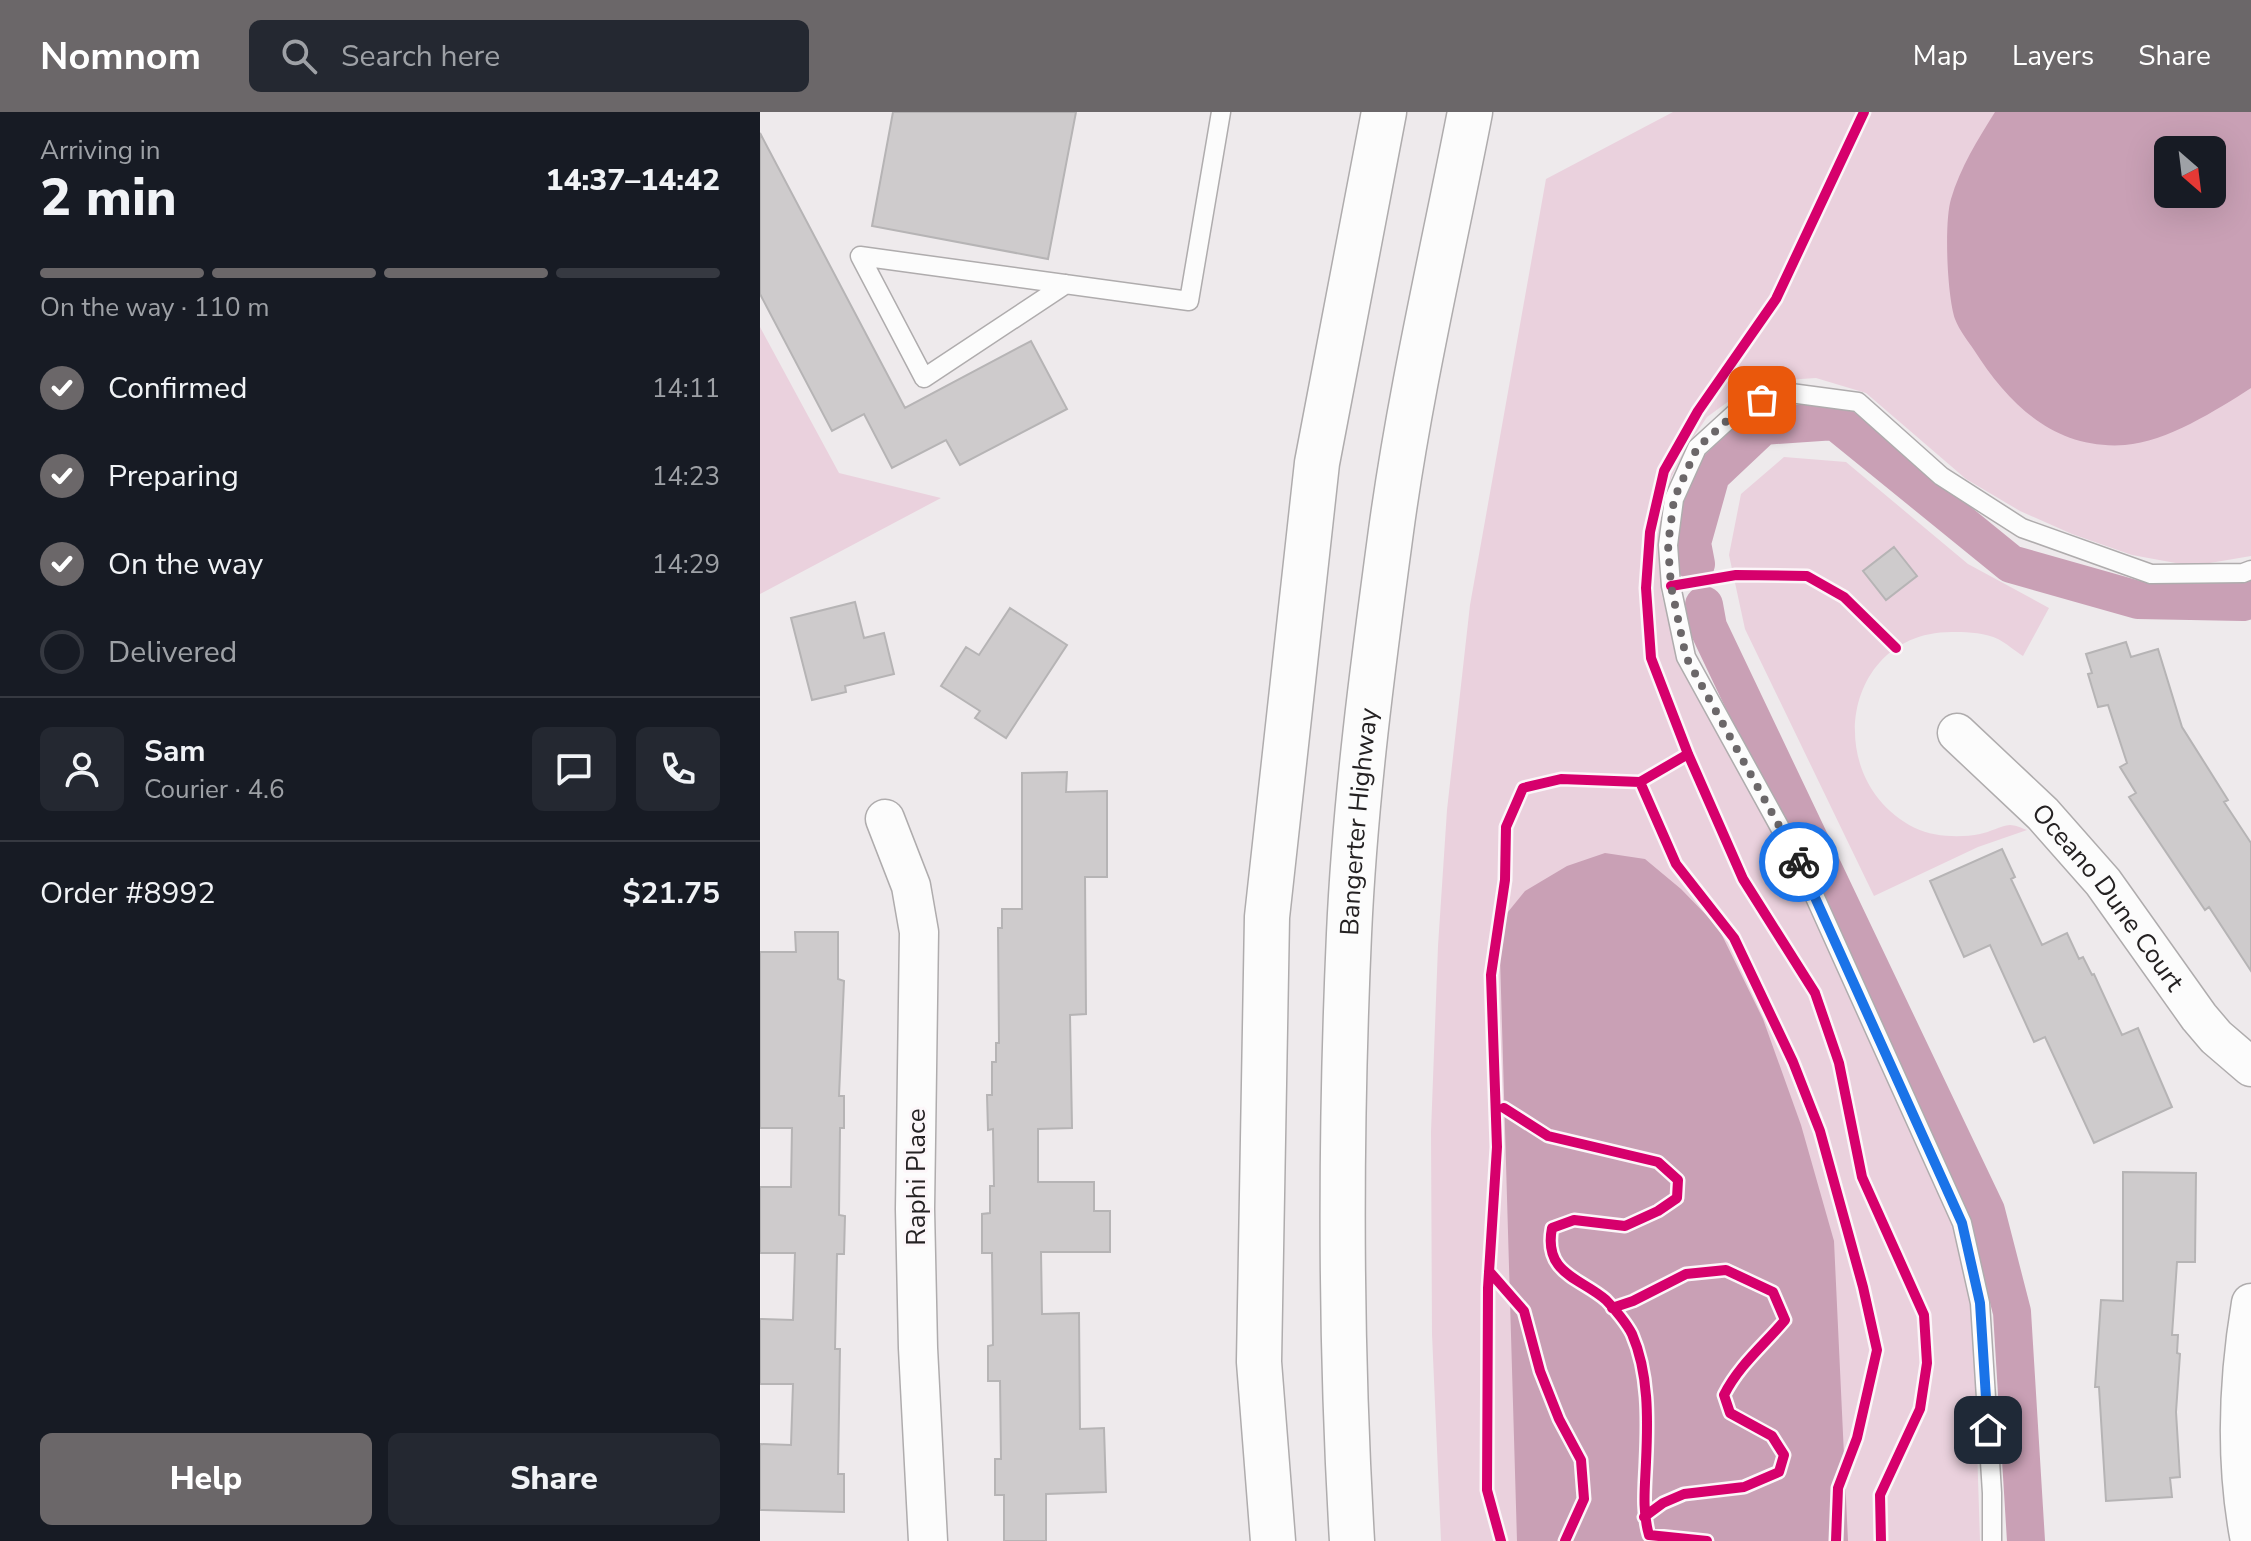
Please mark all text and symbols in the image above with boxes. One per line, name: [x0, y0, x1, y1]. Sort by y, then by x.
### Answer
search box: [249, 20, 809, 92]
text: Nomnom: [40, 31, 201, 82]
icon: search: [277, 34, 321, 78]
text: Search here: [341, 36, 500, 77]
text: Map: [1913, 37, 1968, 75]
text: Layers: [2012, 37, 2094, 75]
text: Share: [2138, 37, 2211, 75]
text: Arriving in: [40, 133, 161, 168]
north arrow: [2154, 136, 2226, 208]
map controls: [2154, 136, 2226, 208]
text: 14:37–14:42: [545, 160, 720, 201]
text: 2 min: [40, 162, 177, 233]
text: On the way · 110 m: [40, 290, 269, 325]
icon: check: [40, 366, 84, 410]
pin: [1728, 366, 1796, 434]
text: Confirmed: [108, 368, 248, 409]
text: 14:11: [652, 371, 720, 406]
icon: bag: [1740, 378, 1784, 422]
icon: check: [40, 454, 84, 498]
text: Preparing: [108, 456, 239, 497]
text: 14:23: [652, 459, 720, 494]
icon: check: [40, 542, 84, 586]
text: On the way: [108, 544, 263, 585]
text: 14:29: [652, 547, 720, 582]
text: Delivered: [108, 632, 237, 673]
street label: Bangerter Highway: [1332, 705, 1386, 936]
button: person: [40, 727, 124, 811]
button: chat: [532, 727, 616, 811]
button: phone: [636, 727, 720, 811]
text: Sam: [144, 731, 206, 772]
text: Courier · 4.6: [144, 772, 285, 807]
street label: Oceano Dune Court: [2024, 796, 2193, 999]
courier: [1759, 822, 1839, 902]
icon: bike: [1777, 840, 1821, 884]
text: Order #8992: [40, 873, 215, 914]
text: $21.75: [623, 873, 720, 914]
street label: Raphi Place: [899, 1108, 934, 1246]
pin: [1954, 1396, 2022, 1464]
icon: home: [1966, 1408, 2010, 1452]
button: Help: [40, 1433, 372, 1525]
button: Share: [388, 1433, 720, 1525]

